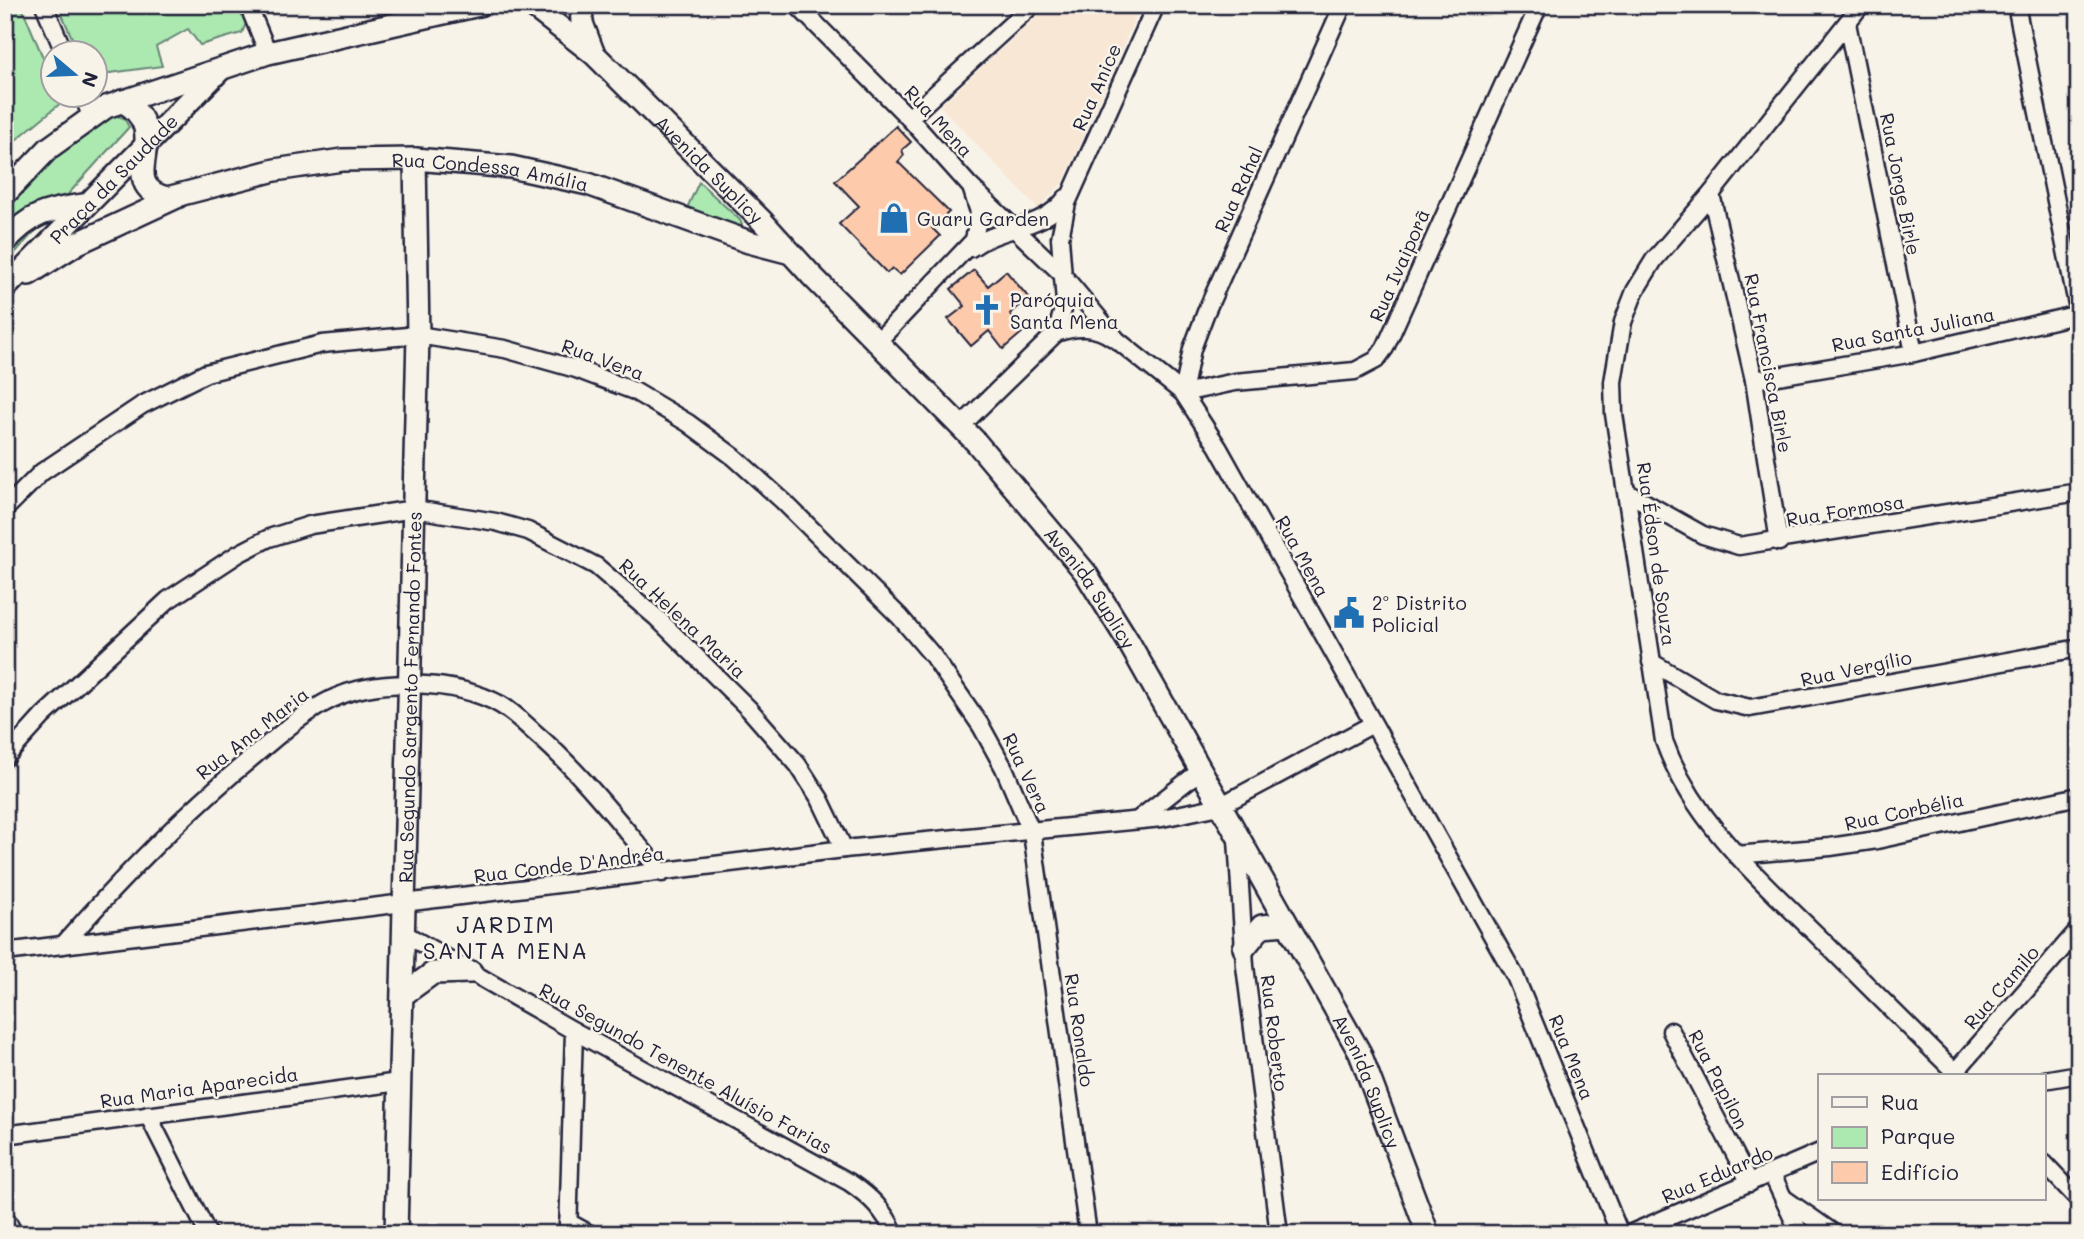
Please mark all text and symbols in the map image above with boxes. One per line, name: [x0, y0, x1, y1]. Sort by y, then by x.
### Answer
north arrow: [38, 38, 108, 108]
street label: Rua Anice: [1066, 39, 1126, 135]
text: N: [76, 69, 105, 91]
street label: Rua Mena: [899, 80, 979, 162]
street label: Praça da Saudade: [44, 108, 183, 249]
street label: Avenida Suplicy: [650, 109, 770, 229]
street label: Rua Jorge Birle: [1875, 111, 1927, 257]
street label: Rua Rahal: [1208, 142, 1268, 236]
street label: Rua Condessa Amália: [391, 146, 591, 196]
shop icon: Guaru Garden: [877, 201, 911, 235]
street label: Rua Ivaiporã: [1363, 205, 1435, 325]
place label: Guaru Garden: [917, 206, 1049, 231]
street label: Rua Francisca Birle: [1739, 271, 1799, 455]
place label: Paróquia Santa Mena: [1010, 287, 1119, 334]
church icon: Paróquia Santa Mena: [970, 293, 1004, 327]
street label: Rua Santa Juliana: [1829, 301, 1997, 357]
street label: Rua Vera: [558, 333, 648, 385]
street label: Rua Édson de Souza: [1632, 461, 1682, 647]
street label: Rua Formosa: [1784, 488, 1906, 532]
street label: Rua Segundo Sargento Fernando Fontes: [392, 511, 426, 883]
street label: Rua Mena: [1270, 511, 1336, 601]
street label: Avenida Suplicy: [1039, 521, 1142, 653]
street label: Rua Helena Maria: [614, 553, 752, 683]
place label: 2º Distrito Policial: [1372, 590, 1467, 637]
public building icon: 2º Distrito Policial: [1332, 596, 1366, 630]
street label: Rua Vergílio: [1798, 644, 1914, 692]
street label: Rua Ana Maria: [191, 681, 313, 785]
street label: Rua Vera: [998, 729, 1056, 817]
street label: Rua Corbélia: [1842, 786, 1966, 836]
street label: Rua Conde D'Andréa: [472, 840, 666, 888]
district label: JARDIM SANTA MENA: [423, 909, 589, 965]
street label: Rua Camilo: [1958, 940, 2044, 1034]
street label: Rua Ronaldo: [1060, 972, 1100, 1088]
street label: Rua Roberto: [1255, 973, 1295, 1093]
street label: Rua Segundo Tenente Aluísio Farias: [535, 977, 837, 1159]
street label: Avenida Suplicy: [1328, 1009, 1407, 1152]
street label: Rua Mena: [1544, 1011, 1600, 1103]
street label: Rua Papilon: [1683, 1025, 1755, 1133]
street label: Rua Maria Aparecida: [98, 1061, 300, 1113]
legend: [1818, 1074, 2046, 1200]
text: Rua: [1881, 1088, 1919, 1115]
text: Parque: [1881, 1122, 1955, 1149]
street label: Rua Eduardo: [1658, 1139, 1776, 1209]
text: Edifício: [1881, 1158, 1959, 1185]

